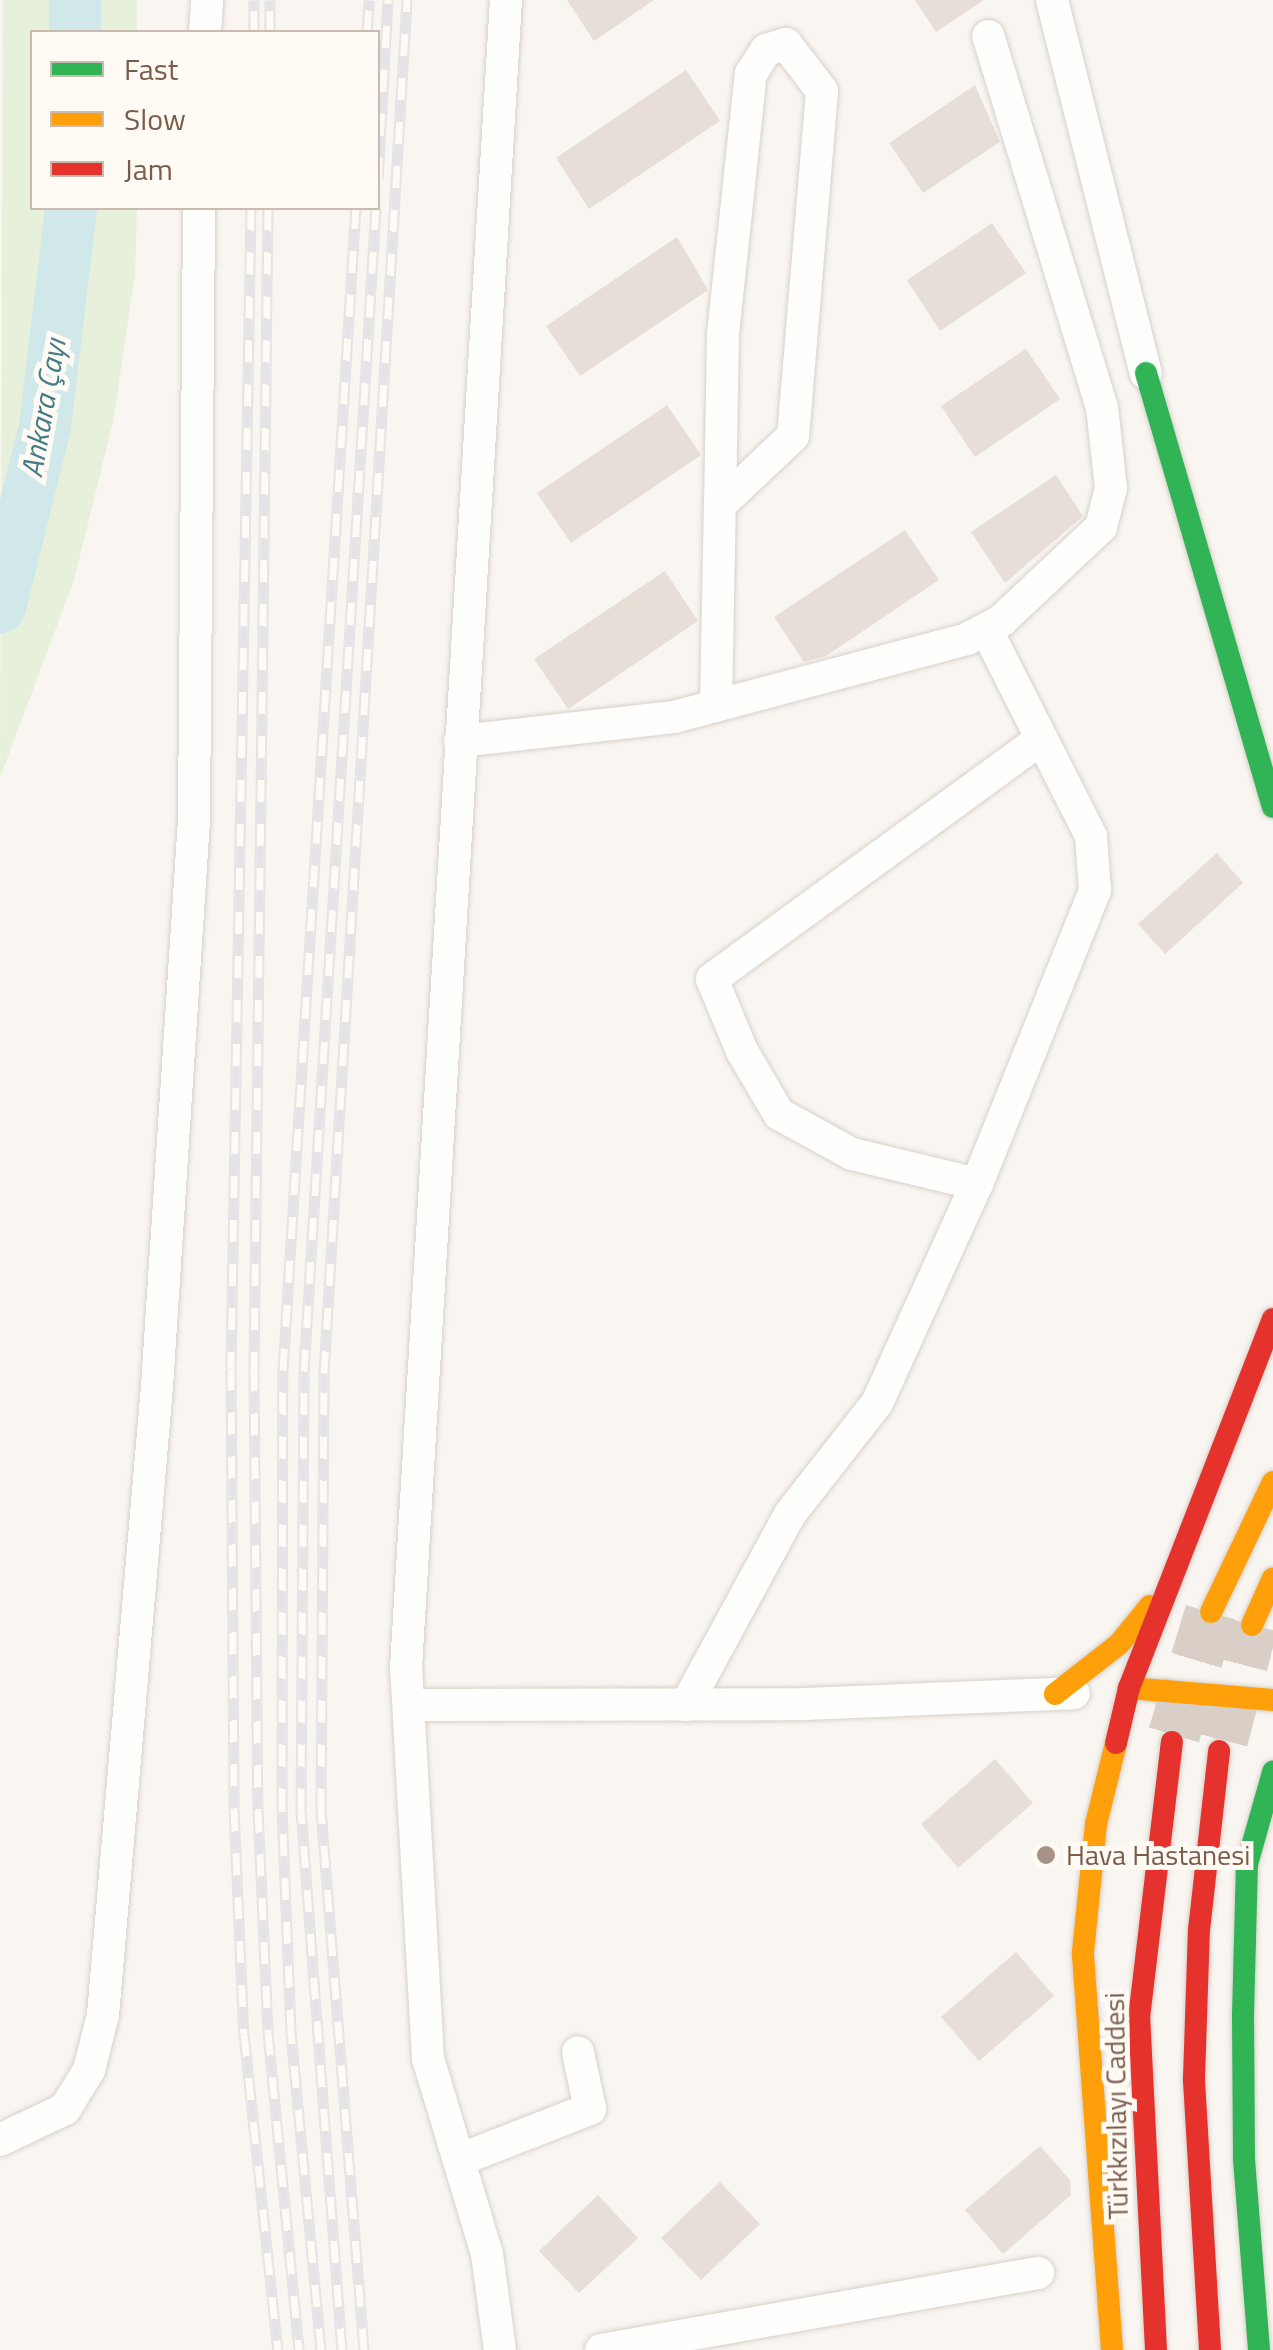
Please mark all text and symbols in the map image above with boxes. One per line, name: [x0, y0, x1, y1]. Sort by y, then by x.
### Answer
legend: [30, 30, 380, 210]
text: Fast: [124, 46, 178, 92]
text: Slow: [124, 96, 186, 142]
text: Jam: [124, 146, 173, 192]
water label: Ankara Çayı: [13, 336, 73, 480]
place label: Hava Hastanesi: [1066, 1838, 1250, 1872]
marker: Hava Hastanesi: [1035, 1844, 1057, 1866]
street label: Türkkızılayı Caddesi: [1097, 1992, 1135, 2220]

